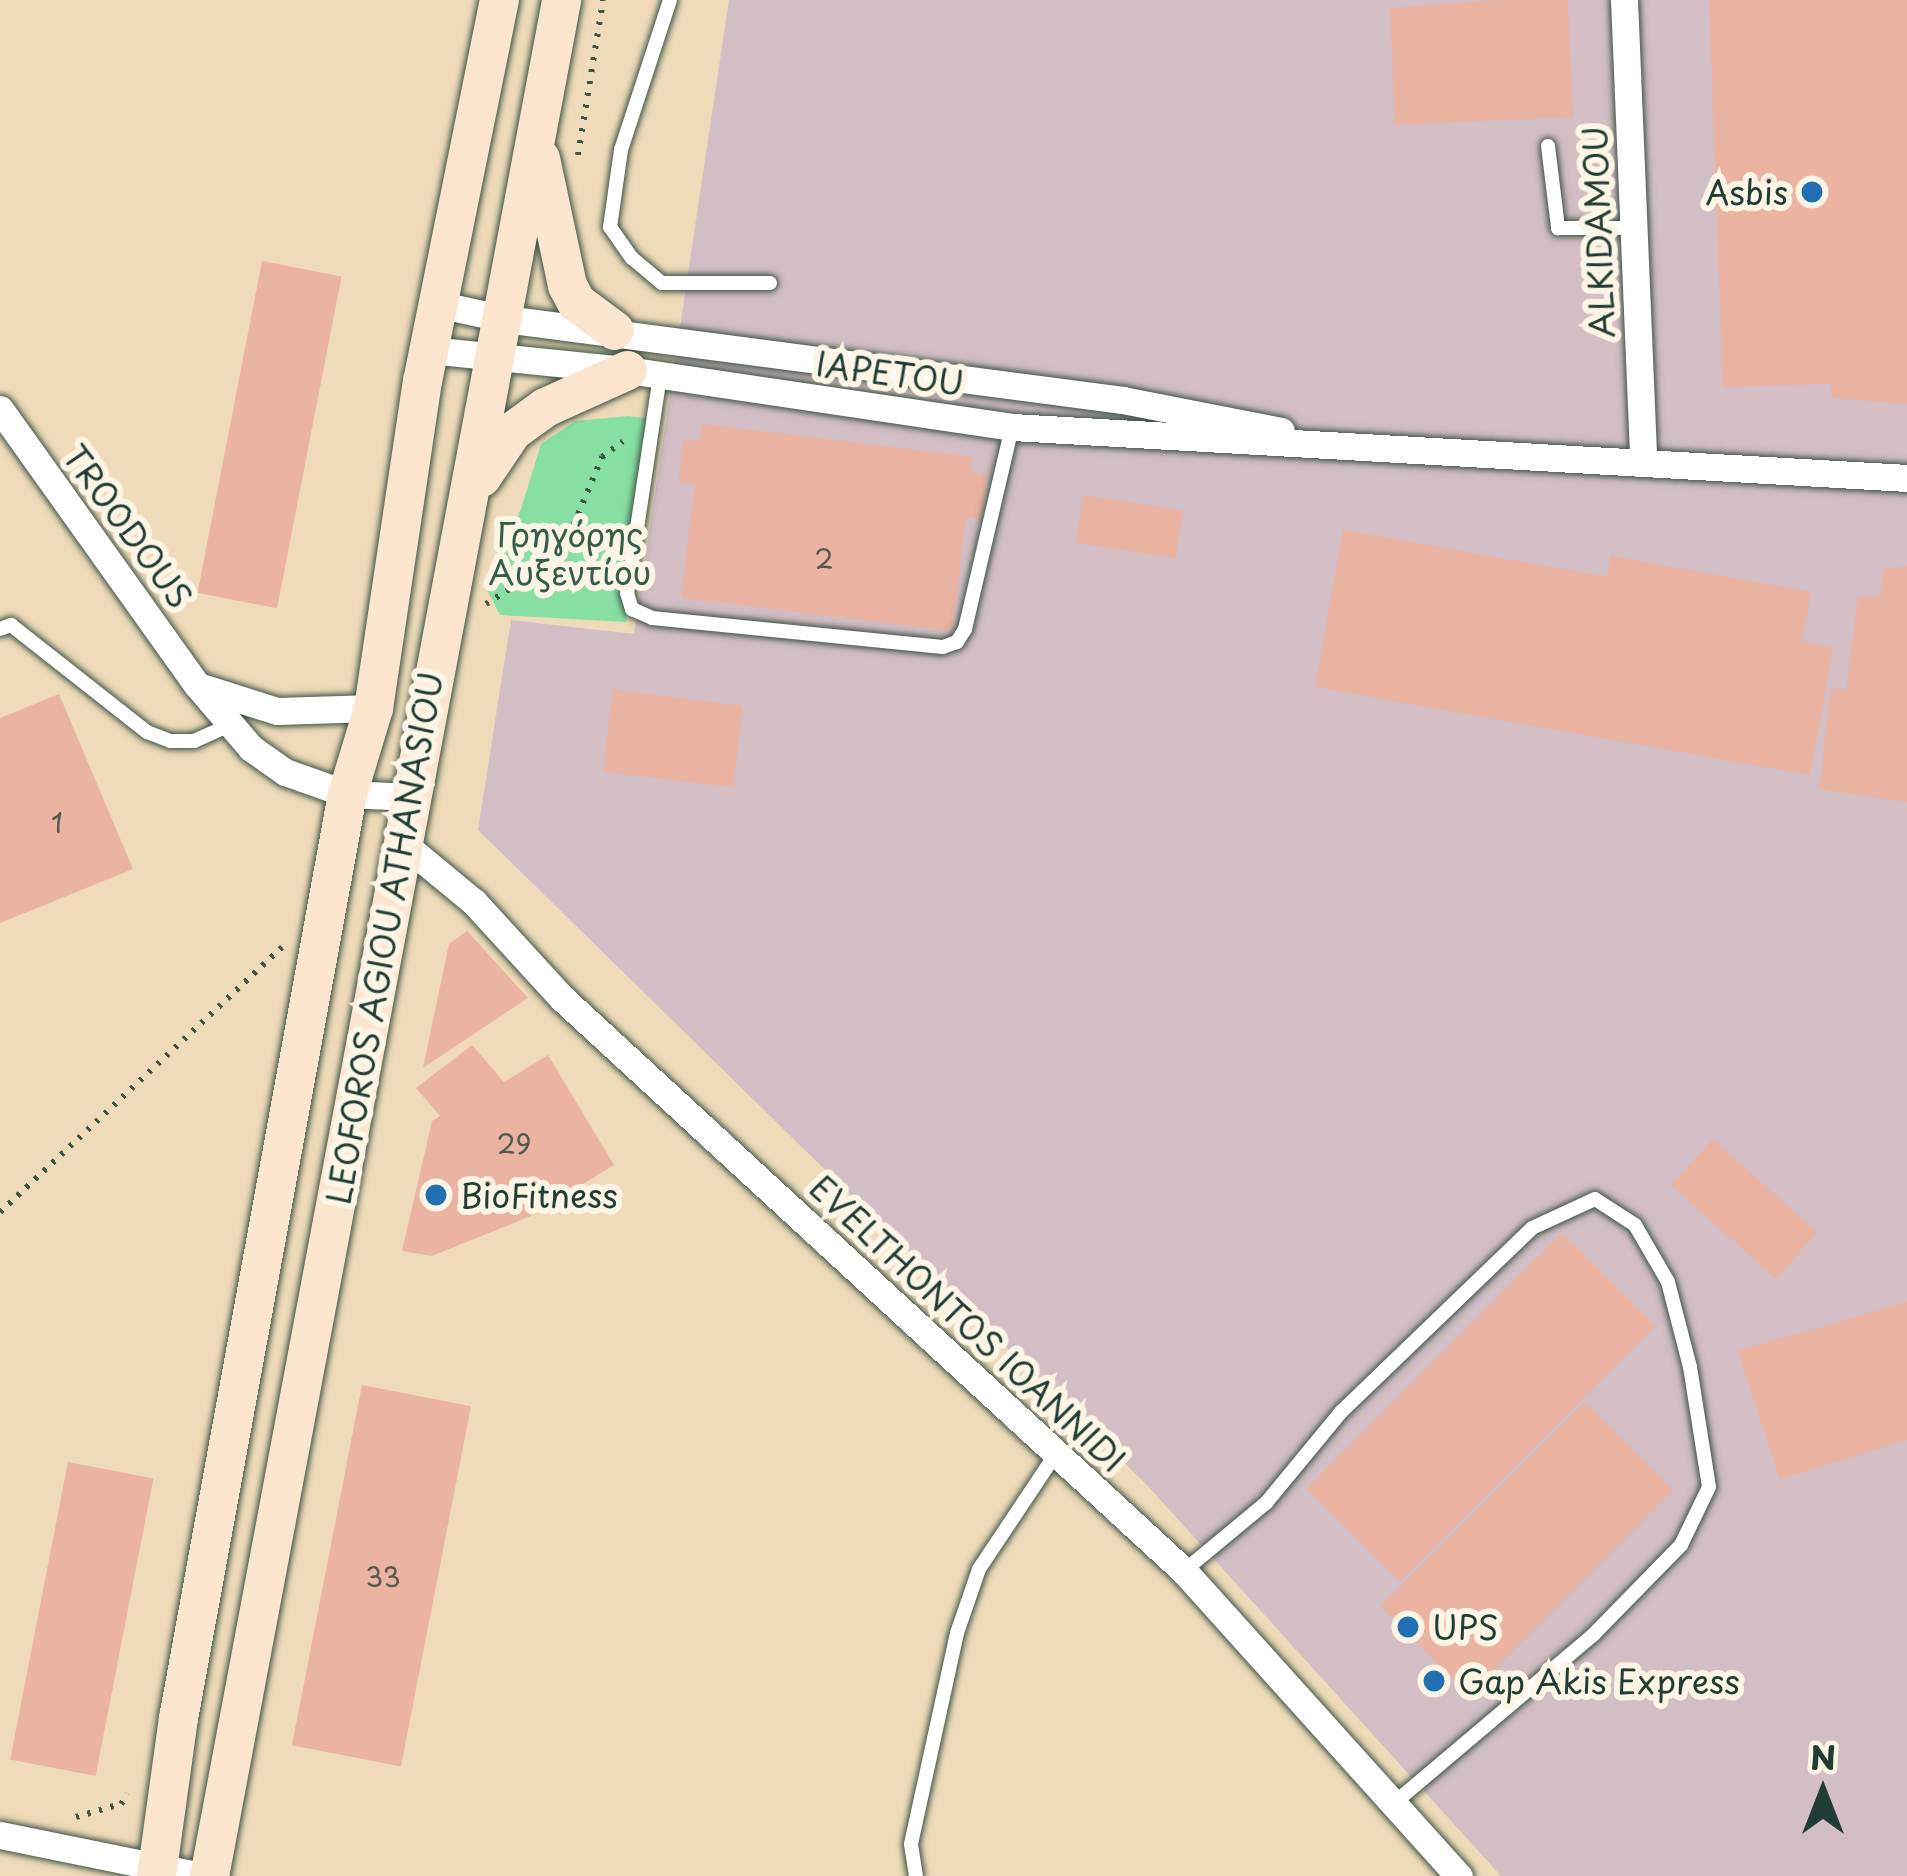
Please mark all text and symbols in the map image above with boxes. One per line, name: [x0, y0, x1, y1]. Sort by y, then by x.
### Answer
street label: ALKIDAMOU: [1575, 125, 1621, 339]
place label: Asbis: [1706, 172, 1788, 212]
marker: Asbis: [1799, 179, 1825, 205]
street label: IAPETOU: [814, 343, 966, 403]
street label: TROODOUS: [56, 437, 200, 615]
park label: Γρηγόρης Αυξεντίου: [489, 514, 651, 592]
house number: 2: [814, 542, 834, 574]
street label: LEOFOROS AGIOU ATHANASIOU: [317, 666, 451, 1210]
house number: 1: [51, 806, 63, 838]
house number: 29: [497, 1127, 531, 1159]
street label: EVELTHONTOS IOANNIDI: [803, 1167, 1133, 1479]
place label: BioFitness: [460, 1175, 618, 1215]
marker: BioFitness: [423, 1182, 449, 1208]
house number: 33: [365, 1560, 401, 1592]
place label: UPS: [1432, 1607, 1499, 1647]
marker: UPS: [1395, 1614, 1421, 1640]
place label: Gap Akis Express: [1458, 1661, 1738, 1701]
marker: Gap Akis Express: [1421, 1668, 1447, 1694]
text: N: [1810, 1731, 1836, 1781]
north arrow: [1763, 1732, 1883, 1852]

